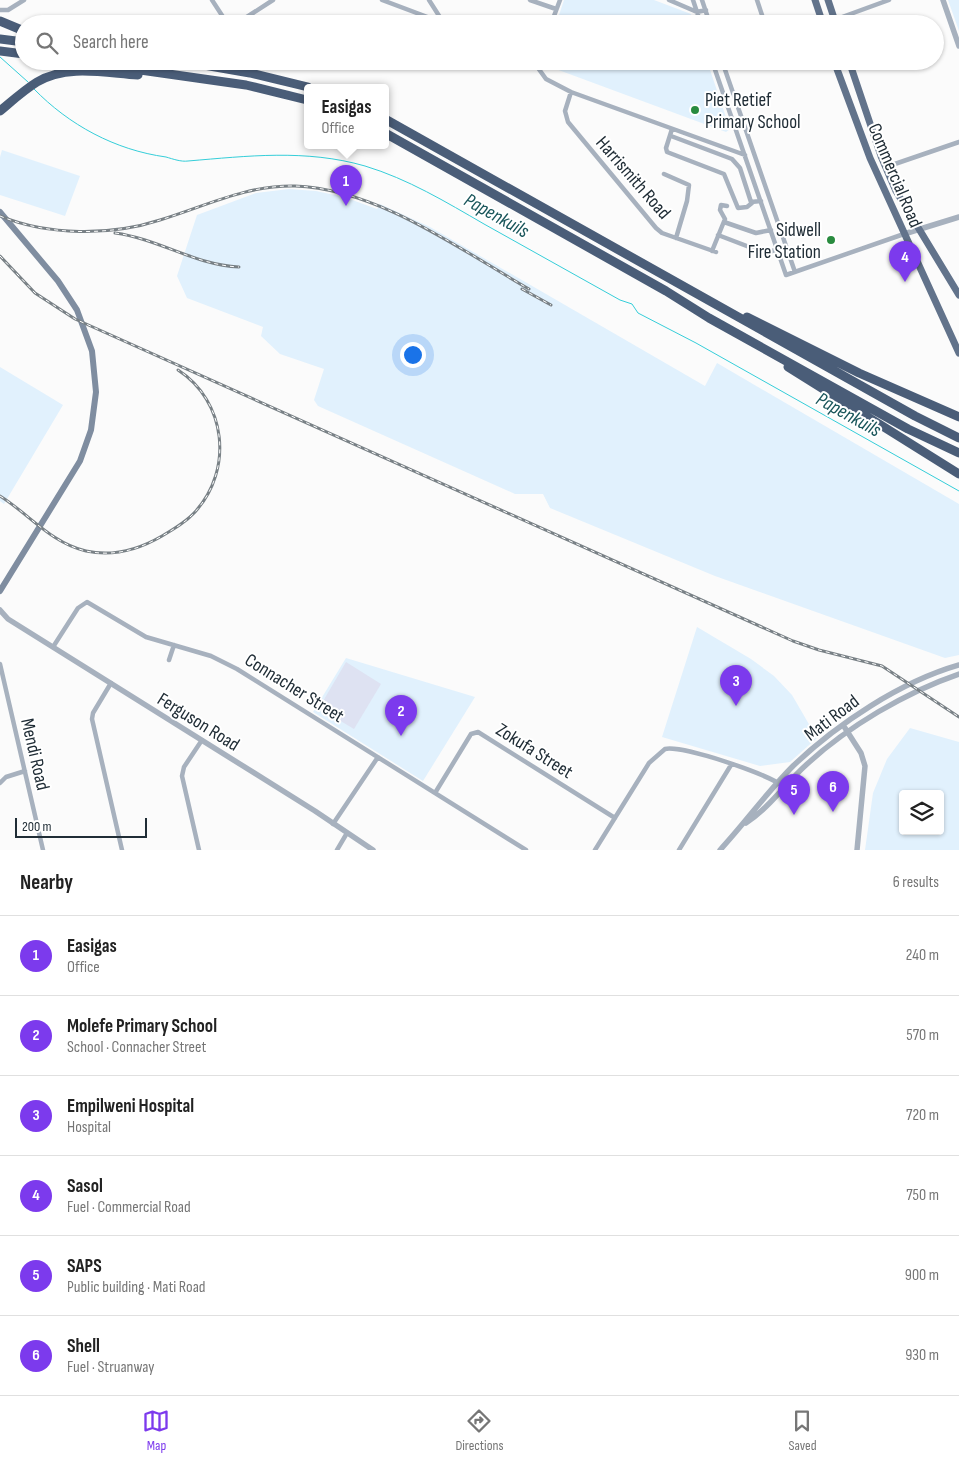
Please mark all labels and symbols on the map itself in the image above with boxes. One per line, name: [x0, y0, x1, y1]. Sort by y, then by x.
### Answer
place label: Piet Retief Primary School: [705, 89, 801, 134]
marker: Piet Retief Primary School: [689, 104, 701, 116]
street label: Commercial Road: [862, 120, 927, 231]
street label: Harrismith Road: [591, 132, 675, 224]
pin: 1: [330, 165, 362, 206]
water label: Papenkuils: [460, 188, 533, 243]
place label: Sidwell Fire Station: [748, 219, 821, 264]
marker: Sidwell Fire Station: [825, 234, 837, 246]
pin: 4: [889, 241, 921, 282]
your location: [400, 342, 426, 368]
water label: Papenkuils: [812, 387, 885, 442]
street label: Connacher Street: [240, 649, 348, 728]
pin: 3: [720, 665, 752, 706]
street label: Ferguson Road: [153, 688, 244, 757]
street label: Mati Road: [800, 690, 864, 746]
pin: 2: [385, 695, 417, 736]
street label: Mendi Road: [15, 716, 54, 793]
street label: Zokufa Street: [492, 719, 577, 784]
pin: 6: [817, 771, 849, 812]
pin: 5: [778, 774, 810, 815]
scale bar: [15, 815, 148, 838]

